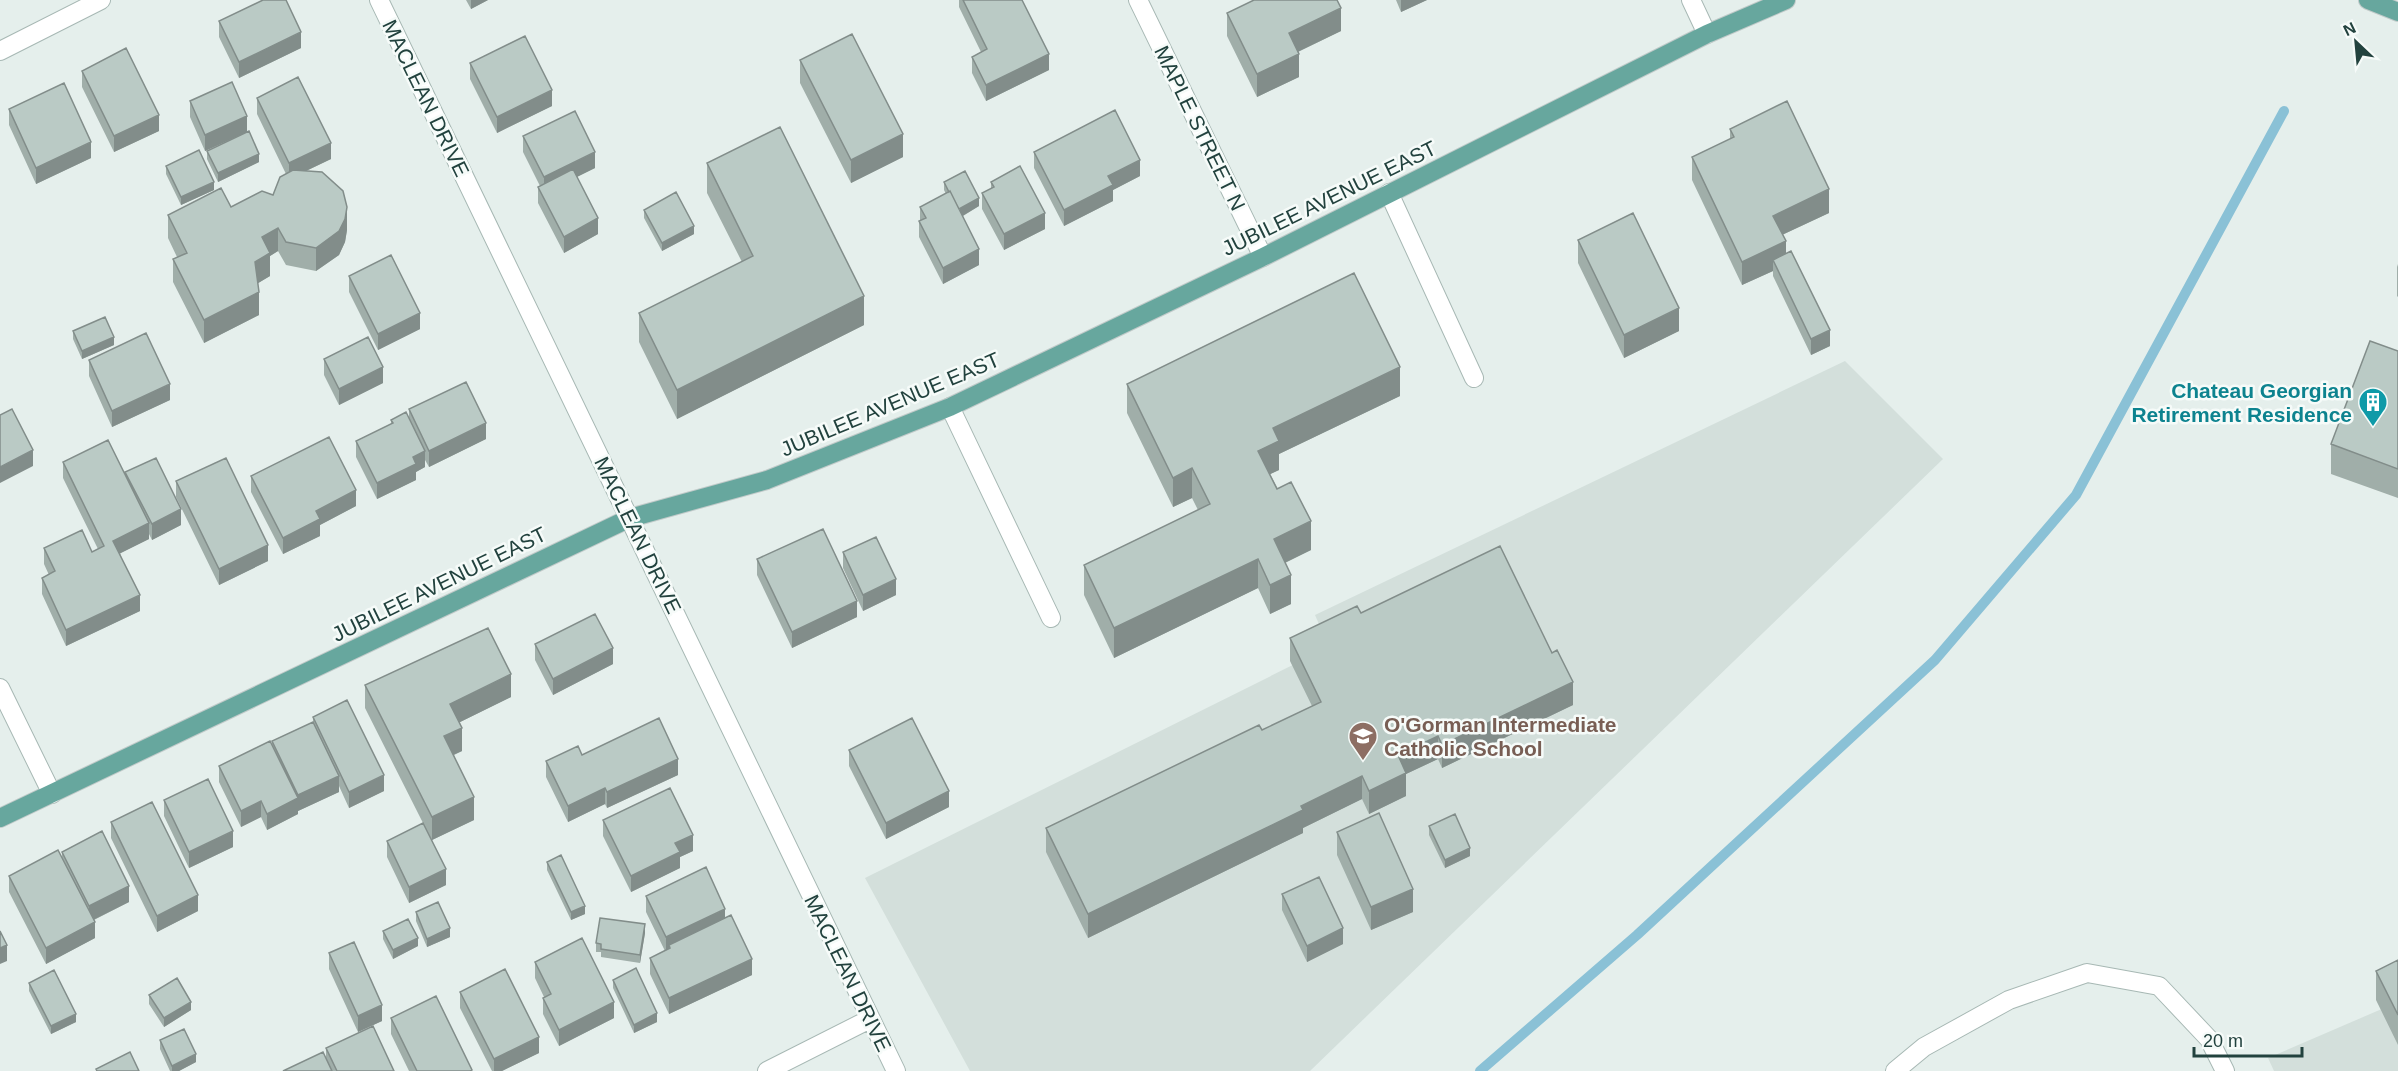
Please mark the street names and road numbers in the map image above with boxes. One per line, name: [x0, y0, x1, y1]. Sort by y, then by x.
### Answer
street label: MACLEAN DRIVE: [378, 16, 474, 180]
street label: MAPLE STREET N: [1150, 42, 1250, 214]
street label: JUBILEE AVENUE EAST: [1218, 136, 1440, 260]
street label: JUBILEE AVENUE EAST: [777, 347, 1003, 461]
street label: MACLEAN DRIVE: [590, 453, 686, 617]
street label: JUBILEE AVENUE EAST: [328, 522, 550, 646]
street label: MACLEAN DRIVE: [800, 891, 896, 1055]

